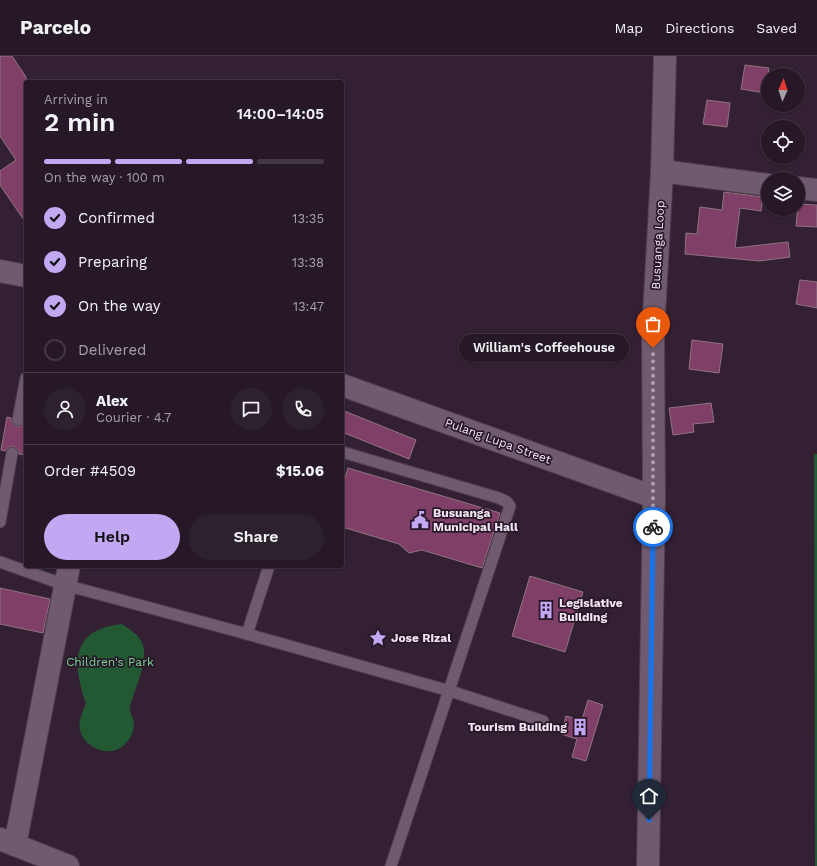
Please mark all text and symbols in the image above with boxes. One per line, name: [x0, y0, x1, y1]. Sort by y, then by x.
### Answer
text: Parcelo: [20, 16, 91, 39]
text: Map: [615, 20, 643, 36]
text: Directions: [665, 20, 734, 36]
text: Saved: [756, 20, 797, 36]
north arrow: [761, 68, 805, 112]
map controls: [761, 68, 805, 216]
text: Arriving in: [44, 92, 108, 107]
text: 14:00–14:05: [237, 105, 324, 123]
text: 2 min: [44, 107, 115, 137]
button: locate: [761, 120, 805, 164]
text: On the way · 100 m: [44, 170, 165, 185]
button: layers: [761, 172, 805, 216]
street label: Busuanga Loop: [649, 200, 667, 290]
icon: check: [44, 207, 66, 229]
text: Confirmed: [78, 209, 155, 227]
text: 13:35: [292, 211, 324, 226]
icon: check: [44, 251, 66, 273]
text: Preparing: [78, 253, 147, 271]
text: 13:38: [292, 255, 324, 270]
icon: check: [44, 295, 66, 317]
text: On the way: [78, 297, 160, 315]
text: 13:47: [293, 299, 324, 314]
pin: [636, 307, 670, 348]
icon: bag: [642, 313, 664, 335]
callout: William's Coffeehouse: [459, 334, 629, 362]
text: William's Coffeehouse: [473, 340, 615, 355]
text: Delivered: [78, 341, 146, 359]
button: person: [44, 388, 86, 430]
button: chat: [230, 388, 272, 430]
button: phone: [282, 388, 324, 430]
text: Alex: [96, 392, 128, 410]
text: Courier · 4.7: [96, 410, 171, 425]
street label: Pulang Lupa Street: [443, 415, 553, 467]
text: Order #4509: [44, 462, 136, 480]
text: $15.06: [276, 462, 324, 480]
place label: Busuanga Municipal Hall: [433, 506, 518, 534]
courier: [633, 507, 673, 547]
public building icon: Busuanga Municipal Hall: [410, 510, 430, 530]
button: Help: [44, 514, 180, 560]
button: Share: [188, 514, 324, 560]
icon: bike: [642, 516, 664, 538]
place label: Legislative Building: [559, 596, 623, 624]
building icon: Legislative Building: [536, 600, 556, 620]
place icon: Jose Rizal: [368, 628, 388, 648]
place label: Jose Rizal: [391, 631, 451, 645]
park label: Children's Park: [66, 655, 154, 669]
building icon: Tourism Building: [570, 717, 590, 737]
place label: Tourism Building: [468, 720, 567, 734]
pin: [632, 779, 666, 820]
icon: home: [638, 785, 660, 807]

